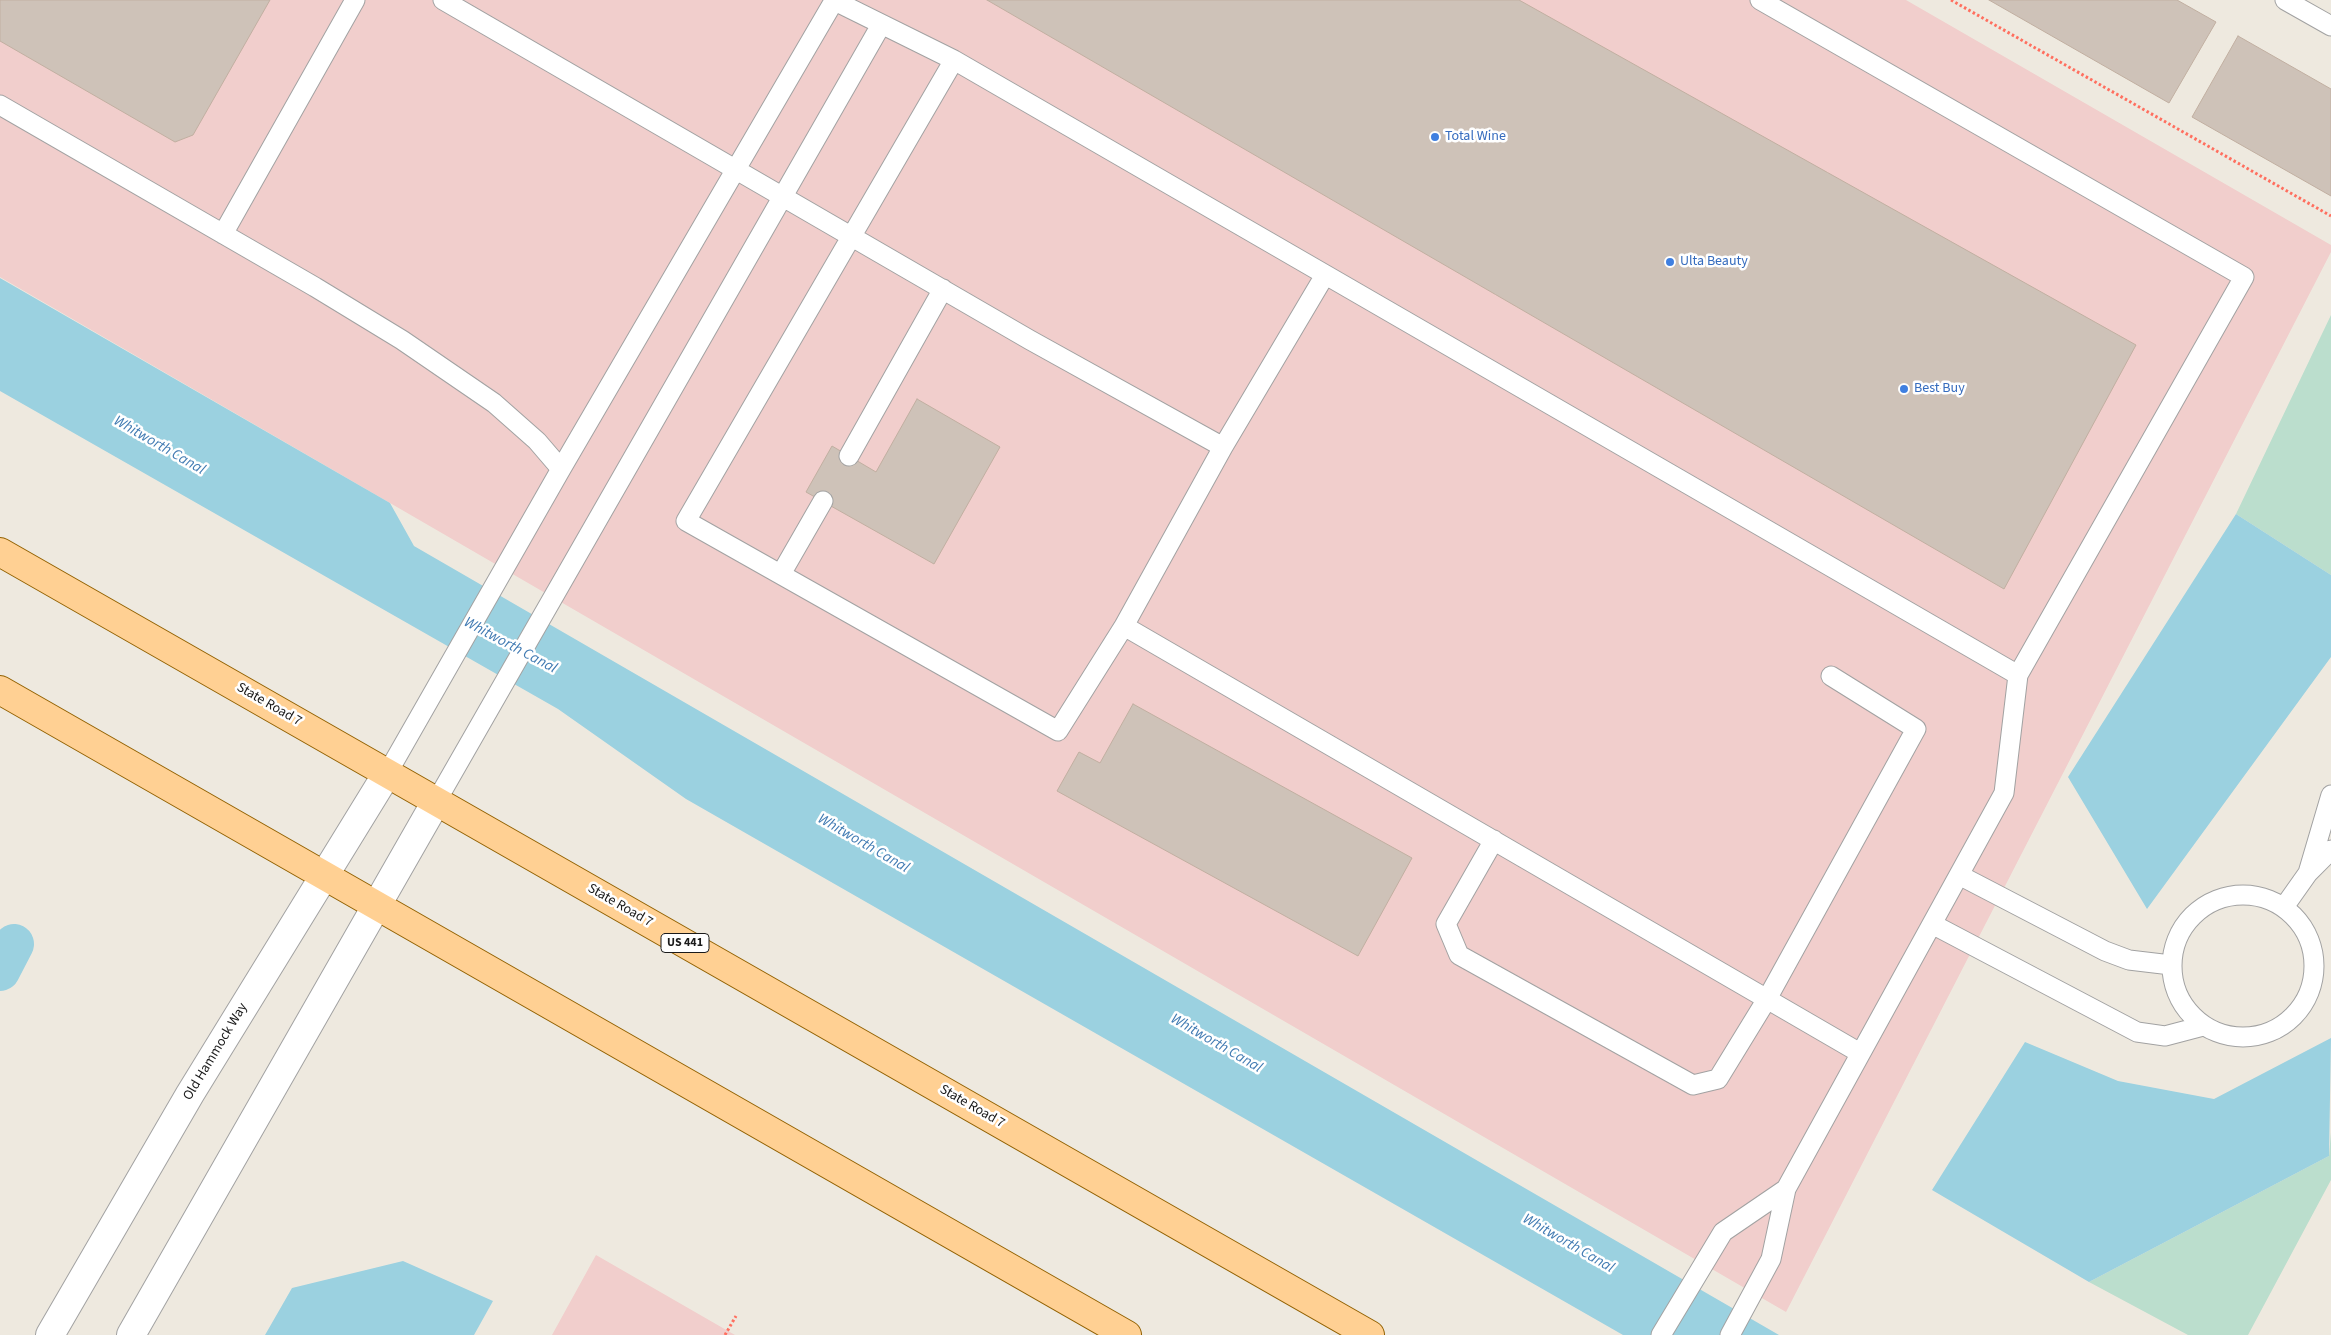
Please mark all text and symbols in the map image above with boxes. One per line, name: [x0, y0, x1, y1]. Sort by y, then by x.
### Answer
place label: Total Wine: [1445, 129, 1506, 145]
marker: Total Wine: [1429, 131, 1441, 143]
place label: Ulta Beauty: [1680, 254, 1748, 270]
marker: Ulta Beauty: [1664, 256, 1676, 268]
place label: Best Buy: [1914, 381, 1965, 397]
marker: Best Buy: [1898, 383, 1910, 395]
water label: Whitworth Canal: [110, 413, 208, 479]
water label: Whitworth Canal: [460, 614, 560, 678]
street label: State Road 7: [233, 680, 305, 730]
water label: Whitworth Canal: [814, 811, 912, 877]
street label: State Road 7: [584, 881, 656, 931]
road number: US 441: [661, 934, 709, 952]
street label: Old Hammock Way: [180, 1000, 252, 1104]
water label: Whitworth Canal: [1167, 1011, 1265, 1077]
street label: State Road 7: [936, 1082, 1008, 1132]
water label: Whitworth Canal: [1519, 1211, 1617, 1277]

